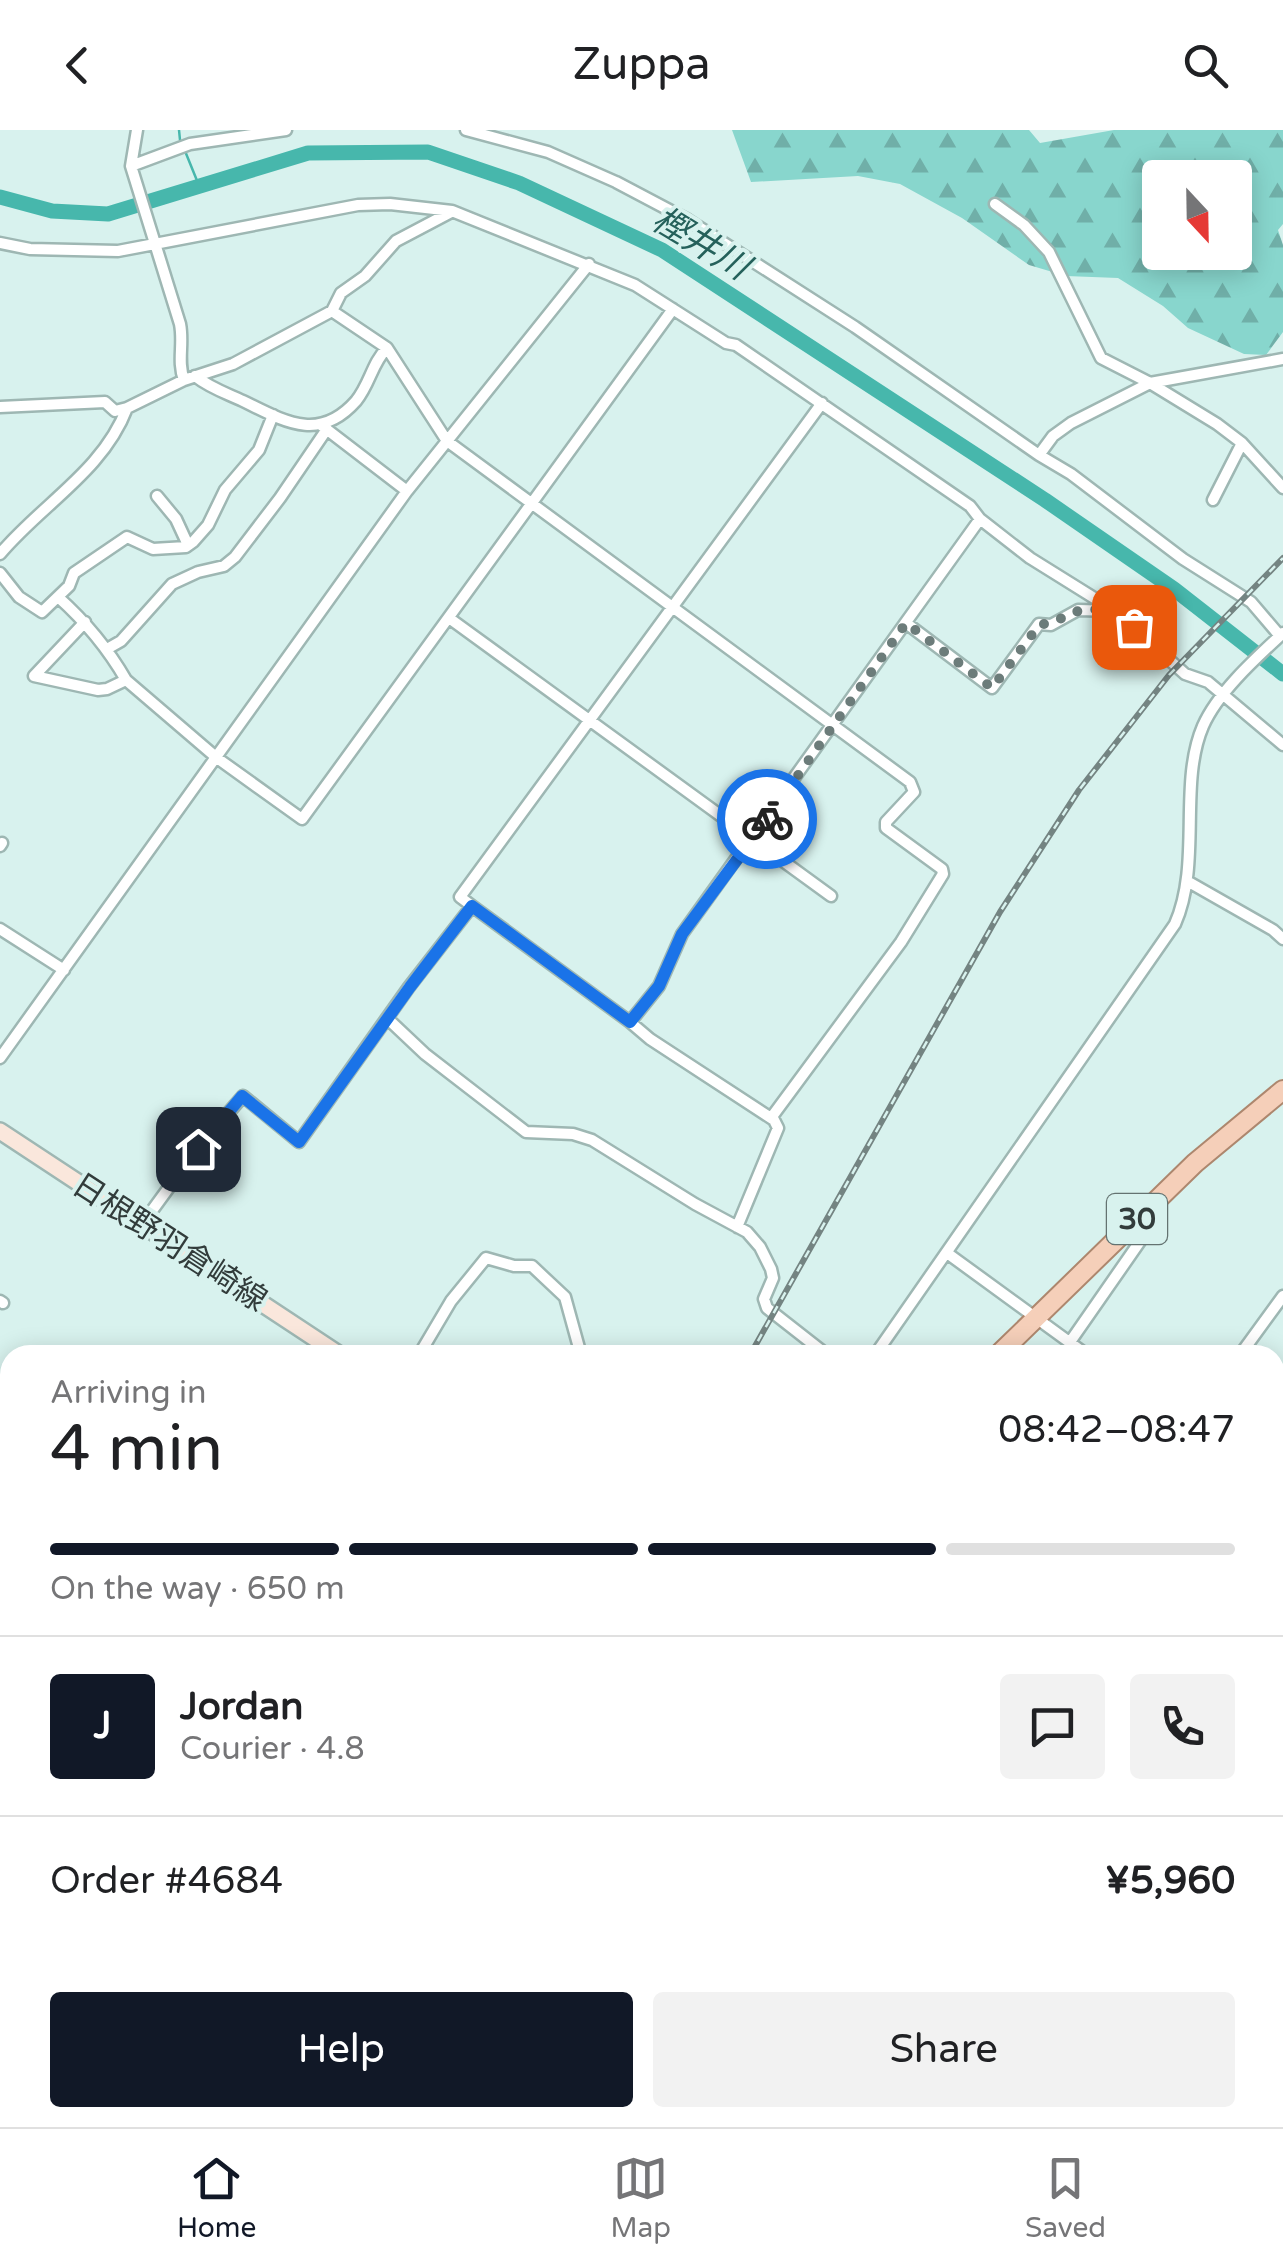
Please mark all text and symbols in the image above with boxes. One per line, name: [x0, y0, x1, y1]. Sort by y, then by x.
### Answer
icon: back: [50, 38, 105, 93]
text: Zuppa: [572, 38, 711, 92]
icon: search: [1178, 38, 1233, 93]
north arrow: [1142, 160, 1252, 270]
map controls: [1142, 160, 1252, 270]
water label: 樫井川: [645, 199, 760, 291]
pin: [1092, 585, 1177, 670]
icon: bag: [1107, 600, 1162, 655]
courier: [717, 769, 817, 869]
icon: bike: [740, 792, 795, 847]
pin: [156, 1107, 241, 1192]
icon: home: [171, 1122, 226, 1177]
street label: 日根野羽倉崎線: [65, 1166, 274, 1320]
road number: 30: [1107, 1194, 1167, 1244]
text: Arriving in: [50, 1374, 207, 1412]
text: 08:42–08:47: [998, 1407, 1235, 1453]
text: 4 min: [50, 1410, 223, 1489]
text: On the way · 650 m: [50, 1570, 345, 1608]
button: chat: [1000, 1674, 1105, 1779]
button: phone: [1130, 1674, 1235, 1779]
text: Jordan: [180, 1684, 303, 1730]
text: J: [94, 1703, 111, 1749]
text: Courier · 4.8: [180, 1730, 365, 1768]
text: Order #4684: [50, 1858, 283, 1904]
text: ¥5,960: [1105, 1858, 1235, 1904]
button: Help: [50, 1992, 633, 2107]
button: Share: [653, 1992, 1235, 2107]
tab: Home: [177, 2151, 256, 2245]
tab: Map: [610, 2151, 671, 2245]
tab: Saved: [1025, 2151, 1106, 2245]

